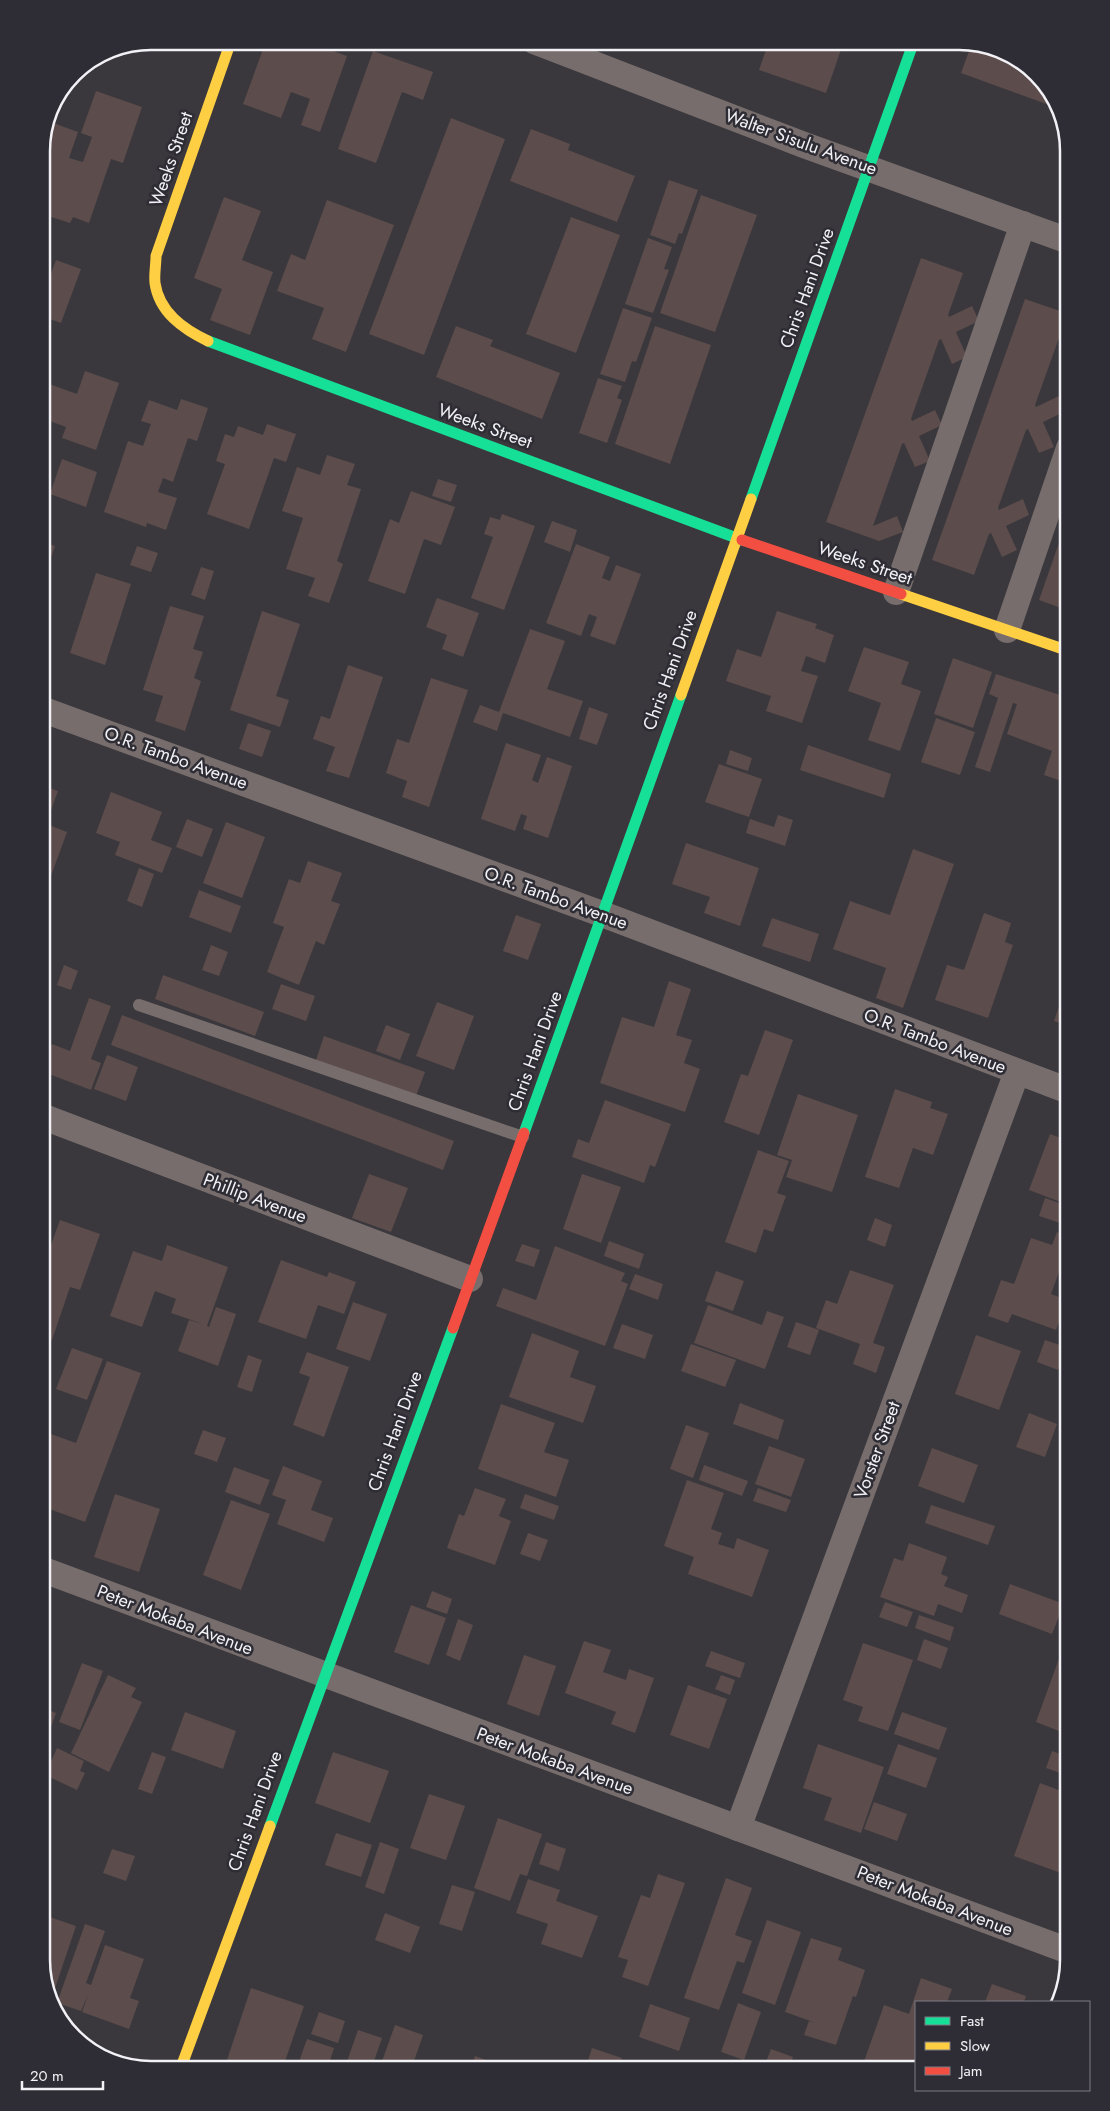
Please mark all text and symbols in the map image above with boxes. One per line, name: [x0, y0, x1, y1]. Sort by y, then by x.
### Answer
street label: Walter Sisulu Avenue: [721, 102, 881, 182]
street label: Weeks Street: [143, 108, 200, 210]
street label: Chris Hani Drive: [773, 224, 841, 352]
street label: Weeks Street: [434, 397, 536, 455]
street label: Weeks Street: [814, 535, 916, 592]
street label: Chris Hani Drive: [636, 606, 704, 734]
street label: O.R. Tambo Avenue: [101, 720, 251, 796]
street label: O.R. Tambo Avenue: [481, 860, 631, 936]
street label: Chris Hani Drive: [501, 987, 569, 1115]
street label: O.R. Tambo Avenue: [860, 1002, 1010, 1080]
street label: Phillip Avenue: [200, 1166, 310, 1230]
street label: Chris Hani Drive: [361, 1367, 429, 1495]
street label: Vorster Street: [847, 1397, 907, 1502]
street label: Peter Mokaba Avenue: [93, 1578, 257, 1662]
street label: Peter Mokaba Avenue: [473, 1721, 637, 1801]
street label: Chris Hani Drive: [221, 1747, 289, 1875]
street label: Peter Mokaba Avenue: [853, 1859, 1017, 1943]
legend: [915, 2001, 1090, 2091]
text: Fast: [960, 2010, 984, 2032]
text: Slow: [960, 2035, 991, 2057]
scale bar: [22, 2058, 104, 2090]
text: Jam: [958, 2060, 983, 2082]
text: 20 m: [30, 2065, 64, 2087]

